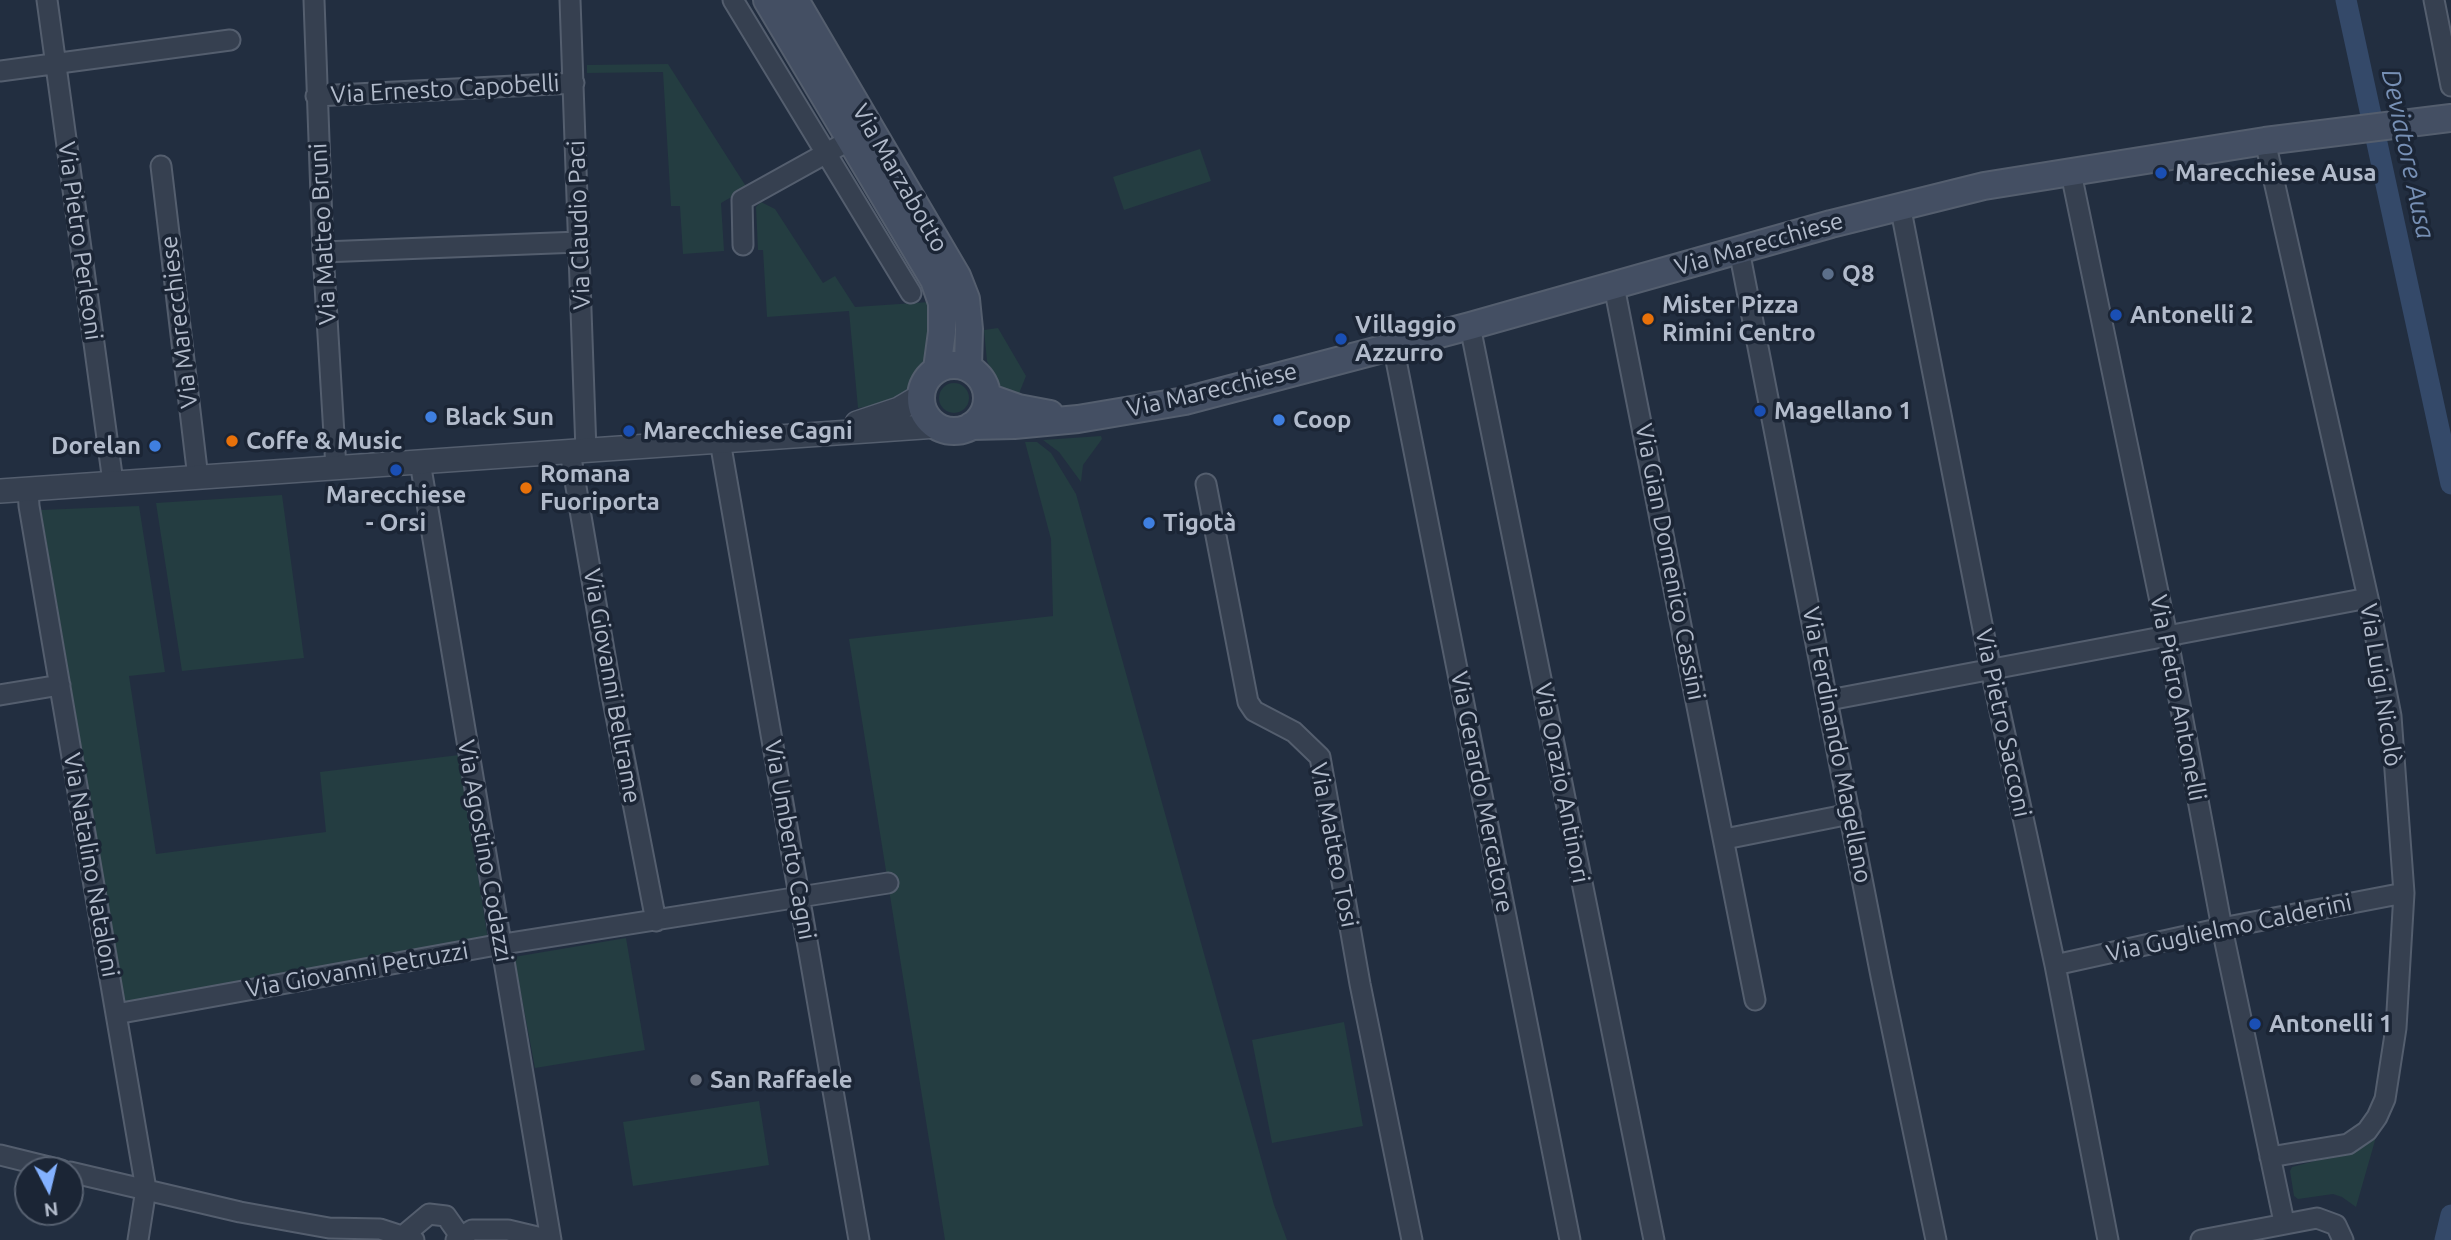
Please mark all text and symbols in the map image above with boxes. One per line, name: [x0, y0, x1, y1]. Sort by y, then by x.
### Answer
water label: Deviatore Ausa: [2375, 66, 2441, 242]
street label: Via Ernesto Capobelli: [330, 69, 560, 109]
street label: Via Marzabotto: [846, 99, 954, 257]
street label: Via Pietro Perleoni: [52, 140, 108, 342]
street label: Via Claudio Paci: [562, 140, 596, 310]
street label: Via Matteo Bruni: [304, 142, 342, 326]
place label: Marecchiese Ausa: [2175, 159, 2377, 187]
marker: Marecchiese Ausa: [2153, 165, 2169, 181]
street label: Via Marecchiese: [1671, 206, 1847, 282]
street label: Via Marecchiese: [154, 234, 204, 410]
place label: Q8: [1842, 260, 1874, 288]
marker: Q8: [1820, 266, 1836, 282]
place label: Mister Pizza Rimini Centro: [1662, 291, 1816, 347]
place label: Antonelli 2: [2130, 301, 2254, 329]
marker: Antonelli 2: [2108, 307, 2124, 323]
place label: Villaggio Azzurro: [1355, 311, 1457, 367]
marker: Mister Pizza Rimini Centro: [1640, 311, 1656, 327]
marker: Villaggio Azzurro: [1333, 331, 1349, 347]
street label: Via Marecchiese: [1124, 356, 1300, 424]
place label: Magellano 1: [1774, 397, 1912, 425]
place label: Black Sun: [445, 403, 554, 431]
marker: Magellano 1: [1752, 403, 1768, 419]
place label: Coop: [1293, 406, 1351, 434]
marker: Black Sun: [423, 409, 439, 425]
marker: Coop: [1271, 412, 1287, 428]
place label: Marecchiese Cagni: [643, 417, 853, 445]
street label: Via Gian Domenico Cassini: [1629, 421, 1711, 703]
marker: Marecchiese Cagni: [621, 423, 637, 439]
place label: Coffe & Music: [246, 427, 402, 455]
place label: Dorelan: [51, 432, 141, 460]
marker: Coffe & Music: [224, 433, 240, 449]
marker: Dorelan: [147, 438, 163, 454]
place label: Romana Fuoriporta: [540, 460, 660, 516]
marker: Marecchiese - Orsi: [388, 462, 404, 478]
marker: Romana Fuoriporta: [518, 480, 534, 496]
place label: Marecchiese - Orsi: [326, 481, 466, 537]
place label: Tigotà: [1163, 509, 1236, 537]
marker: Tigotà: [1141, 515, 1157, 531]
street label: Via Giovanni Beltrame: [577, 566, 647, 806]
street label: Via Pietro Antonelli: [2144, 593, 2212, 803]
street label: Via Luigi Nicolò: [2354, 601, 2408, 769]
street label: Via Ferdinando Magellano: [1796, 604, 1878, 886]
street label: Via Pietro Sacconi: [1969, 626, 2037, 820]
street label: Via Gerardo Mercatore: [1444, 669, 1520, 915]
street label: Via Orazio Antinori: [1528, 680, 1596, 886]
street label: Via Agostino Codazzi: [451, 738, 519, 964]
street label: Via Umberto Cagni: [758, 738, 822, 942]
street label: Via Natalino Nataloni: [57, 751, 125, 979]
street label: Via Matteo Tosi: [1304, 760, 1364, 930]
street label: Via Guglielmo Calderini: [2104, 888, 2354, 968]
street label: Via Giovanni Petruzzi: [243, 936, 471, 1004]
place label: Antonelli 1: [2269, 1010, 2393, 1038]
marker: Antonelli 1: [2247, 1016, 2263, 1032]
place label: San Raffaele: [710, 1066, 852, 1094]
marker: San Raffaele: [688, 1072, 704, 1088]
north arrow: [14, 1156, 84, 1226]
text: N: [43, 1198, 60, 1222]

